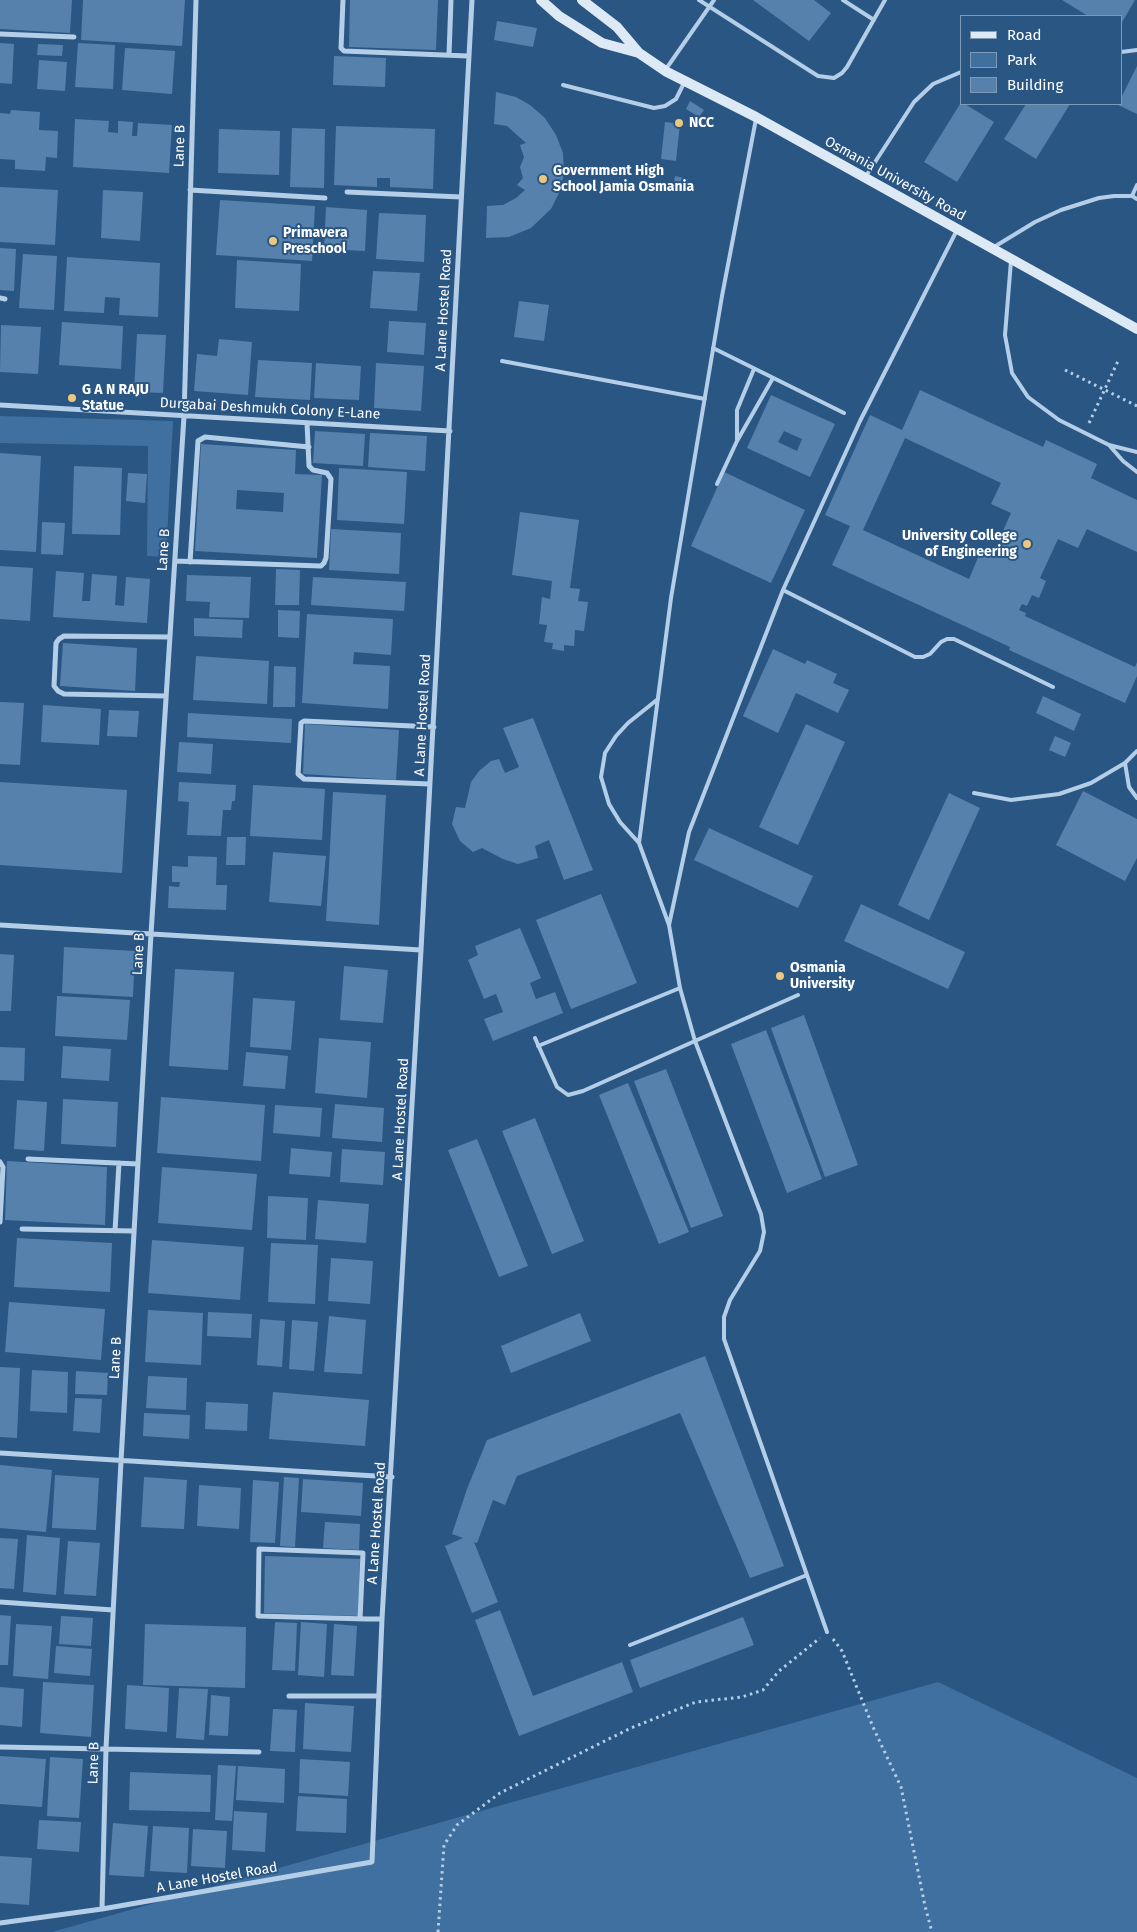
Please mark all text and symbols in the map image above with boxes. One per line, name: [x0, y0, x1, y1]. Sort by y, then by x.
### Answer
legend: [960, 15, 1122, 105]
text: Road: [1007, 26, 1042, 44]
text: Park: [1007, 51, 1037, 69]
text: Building: [1007, 76, 1063, 94]
place label: NCC: [689, 115, 714, 131]
marker: NCC: [673, 117, 685, 129]
street label: Lane B: [171, 124, 189, 168]
street label: Osmania University Road: [822, 133, 968, 225]
place label: Government High School Jamia Osmania: [553, 163, 694, 196]
marker: Government High School Jamia Osmania: [537, 173, 549, 185]
place label: Primavera Preschool: [283, 225, 348, 258]
marker: Primavera Preschool: [267, 235, 279, 247]
street label: A Lane Hostel Road: [432, 248, 456, 372]
place label: G A N RAJU Statue: [82, 382, 149, 414]
marker: G A N RAJU Statue: [66, 392, 78, 404]
street label: Durgabai Deshmukh Colony E-Lane: [159, 395, 381, 423]
street label: Lane B: [154, 528, 174, 572]
place label: University College of Engineering: [902, 528, 1017, 560]
marker: University College of Engineering: [1021, 538, 1033, 550]
street label: A Lane Hostel Road: [411, 653, 435, 777]
street label: Lane B: [129, 932, 149, 976]
place label: Osmania University: [790, 960, 855, 992]
marker: Osmania University: [774, 970, 786, 982]
street label: A Lane Hostel Road: [389, 1057, 413, 1181]
street label: Lane B: [106, 1336, 126, 1380]
street label: A Lane Hostel Road: [364, 1461, 390, 1585]
street label: Lane B: [85, 1741, 103, 1785]
street label: A Lane Hostel Road: [155, 1859, 279, 1897]

